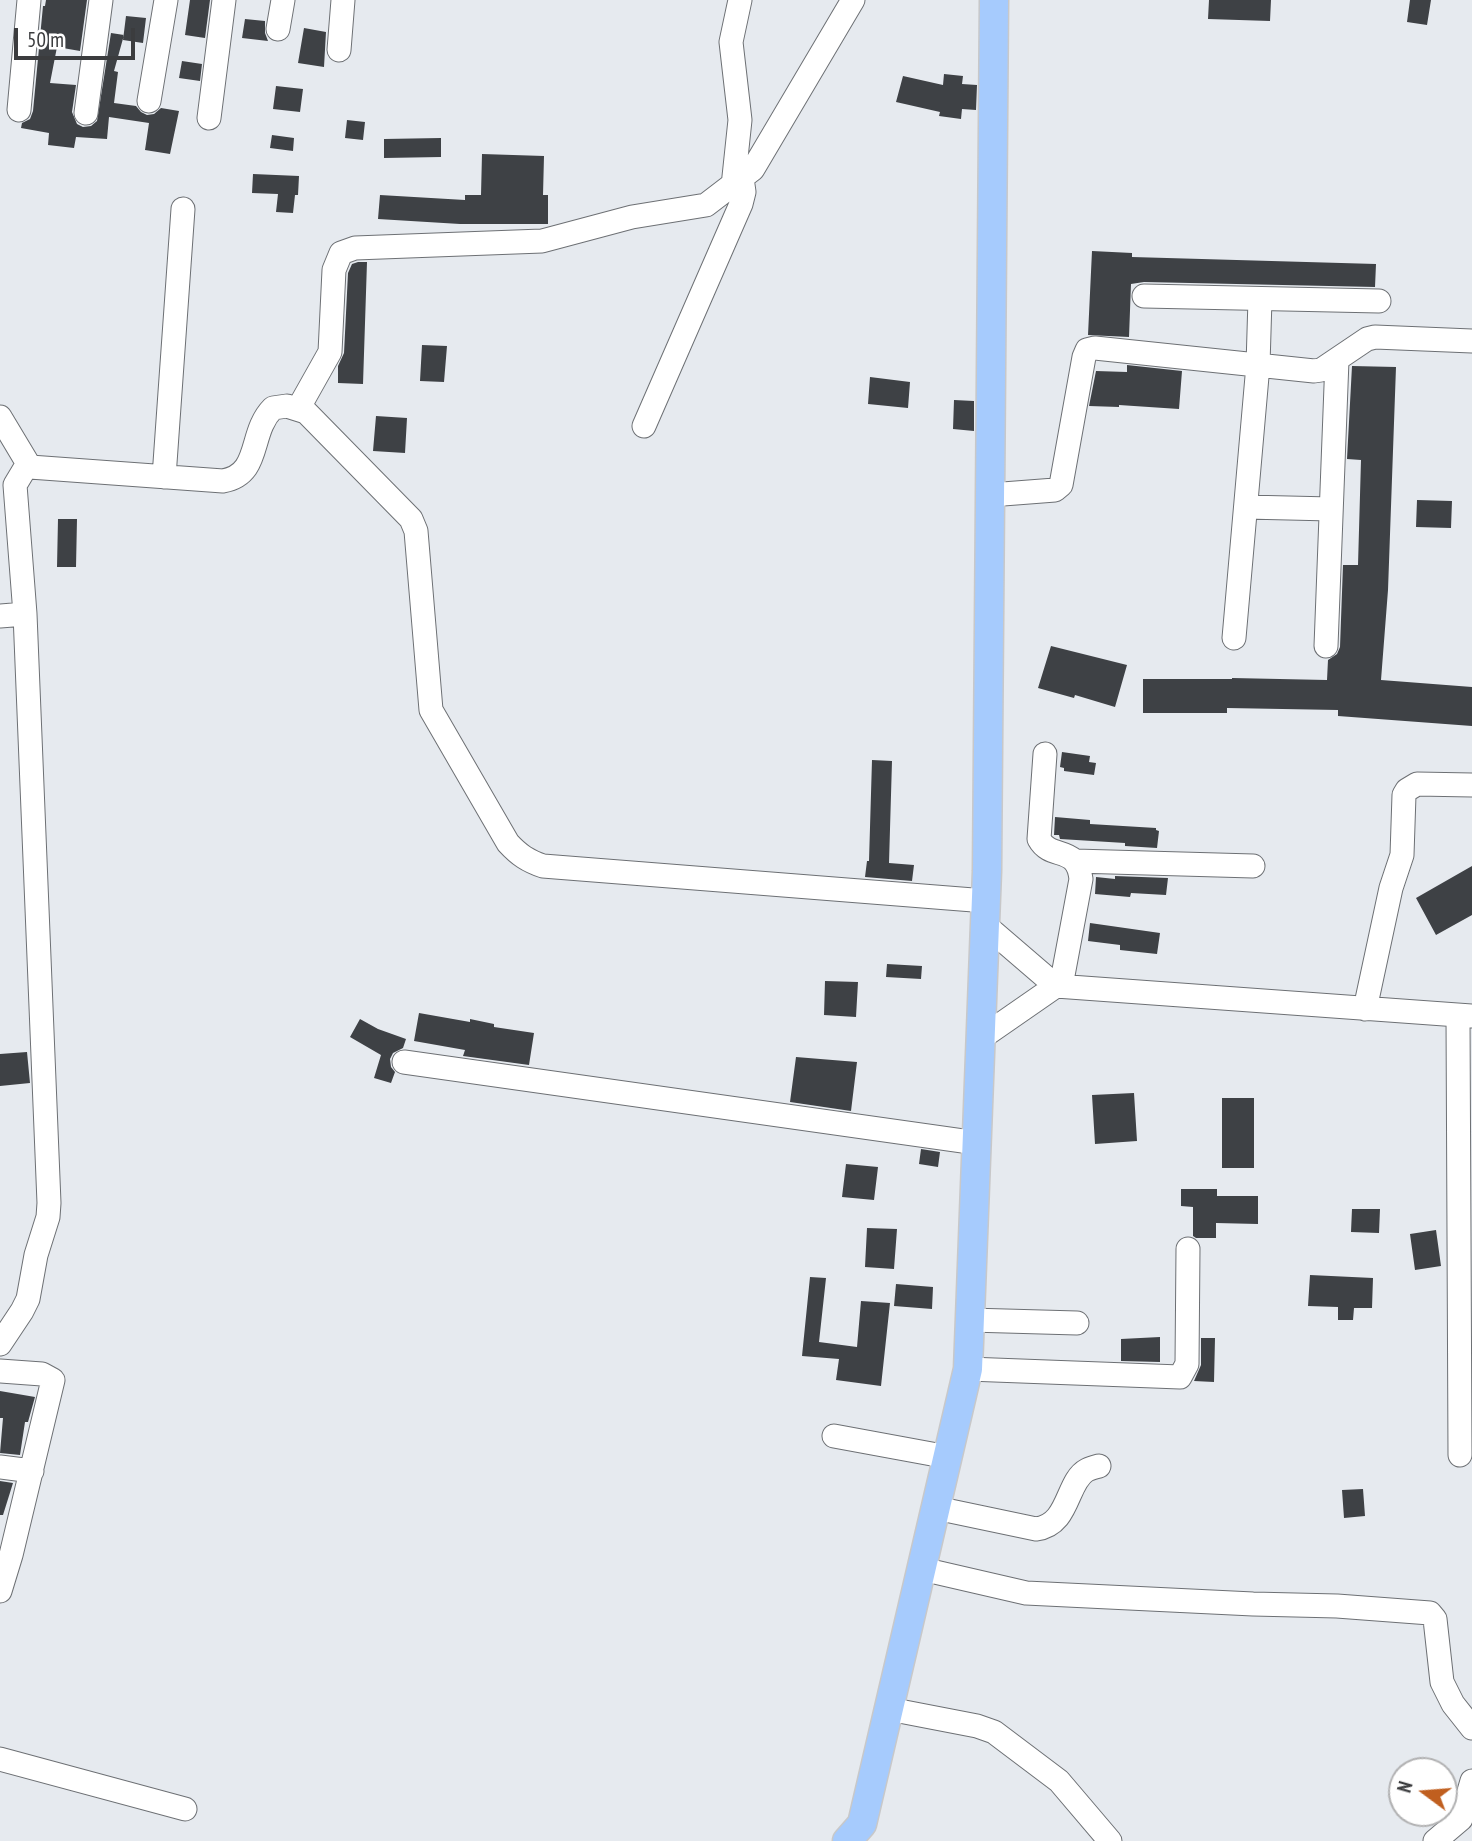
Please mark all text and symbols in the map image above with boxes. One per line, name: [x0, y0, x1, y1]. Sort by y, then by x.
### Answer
scale bar: [18, 14, 138, 58]
text: 50 m: [27, 26, 64, 53]
north arrow: [1388, 1757, 1458, 1827]
text: N: [1392, 1779, 1418, 1795]

